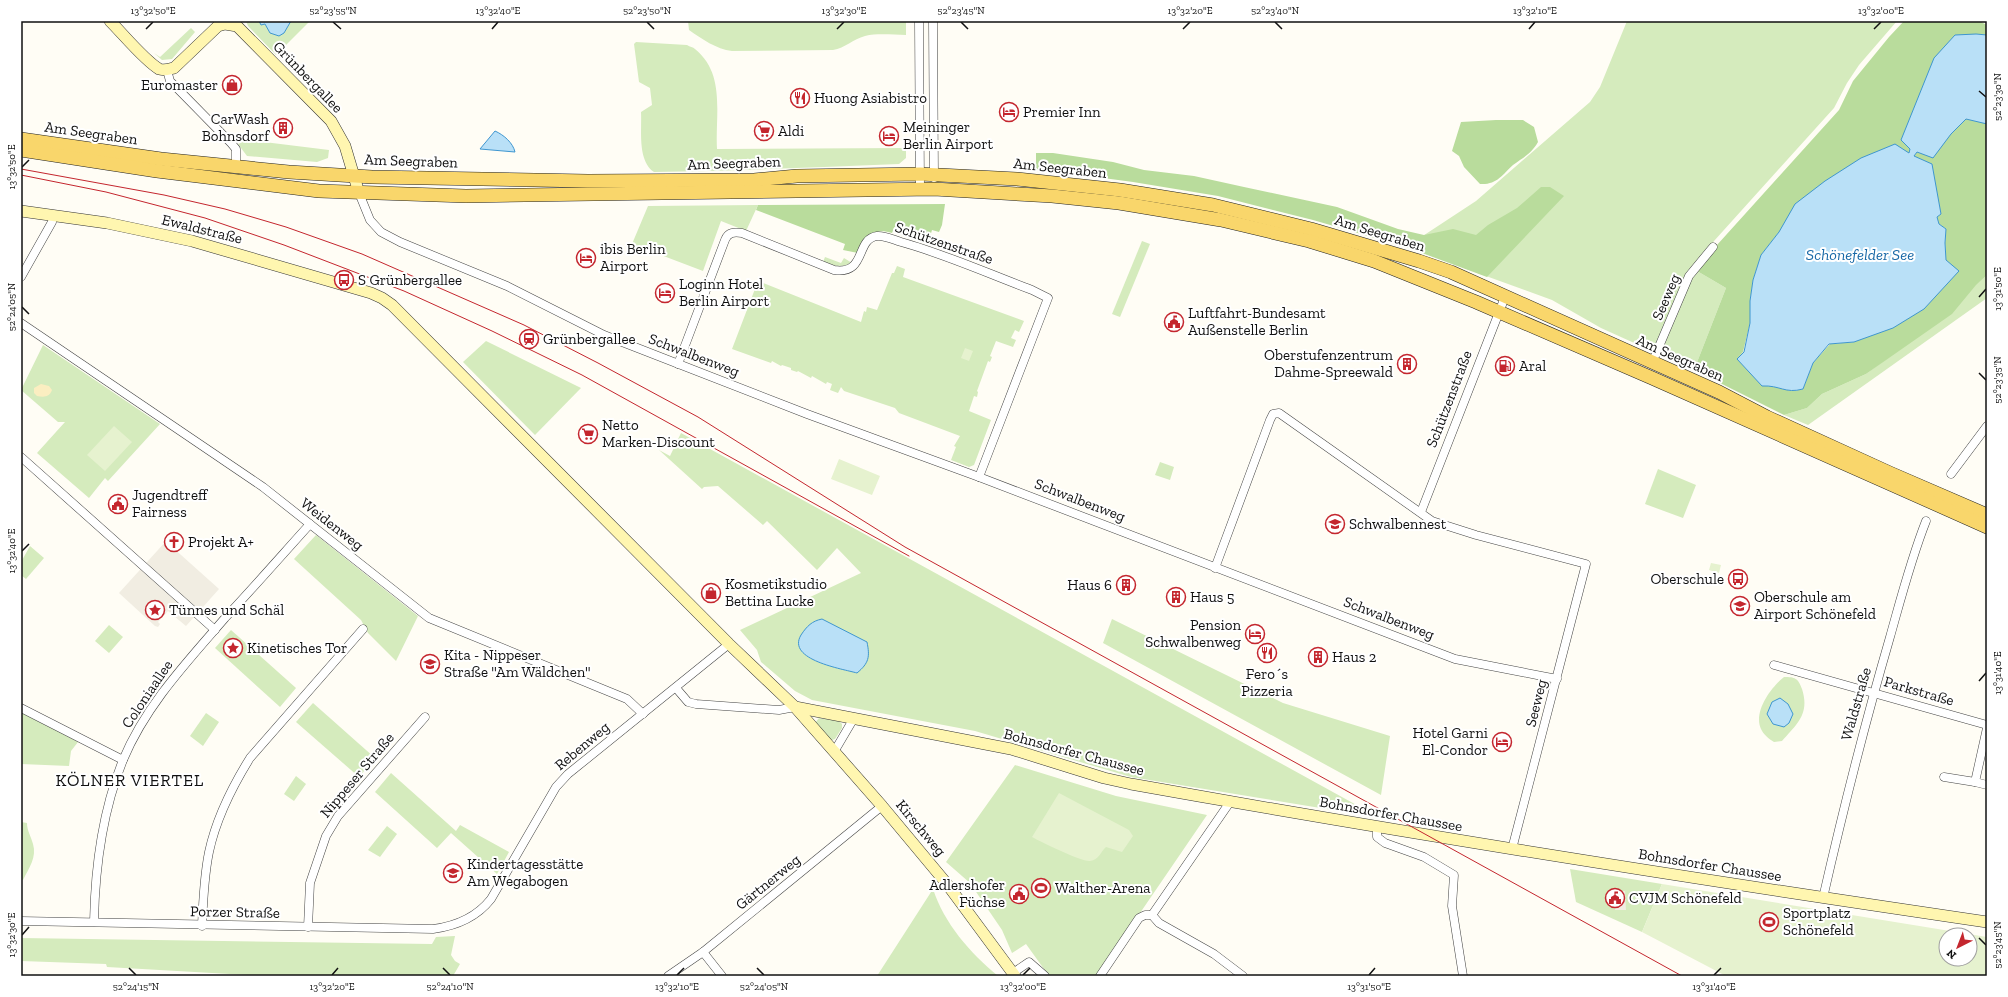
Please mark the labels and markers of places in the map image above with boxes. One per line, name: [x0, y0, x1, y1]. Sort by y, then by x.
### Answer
shop icon: Euromaster: [221, 74, 243, 96]
place label: Euromaster: [141, 76, 218, 94]
restaurant icon: Huong Asiabistro: [789, 87, 811, 109]
place label: Huong Asiabistro: [814, 89, 927, 107]
hotel icon: Premier Inn: [998, 101, 1020, 123]
place label: Premier Inn: [1023, 103, 1101, 121]
place label: CarWash Bohnsdorf: [202, 110, 270, 145]
building icon: CarWash Bohnsdorf: [272, 117, 294, 139]
place label: Meininger Berlin Airport: [903, 118, 994, 153]
supermarket icon: Aldi: [753, 120, 775, 142]
place label: Aldi: [778, 122, 804, 140]
hotel icon: Meininger Berlin Airport: [878, 125, 900, 147]
place label: ibis Berlin Airport: [600, 240, 666, 275]
hotel icon: ibis Berlin Airport: [575, 247, 597, 269]
bus stop icon: S Grünbergallee: [333, 269, 355, 291]
place label: S Grünbergallee: [358, 271, 462, 289]
place label: Loginn Hotel Berlin Airport: [679, 275, 770, 310]
hotel icon: Loginn Hotel Berlin Airport: [654, 282, 676, 304]
place label: Luftfahrt-Bundesamt Außenstelle Berlin: [1188, 304, 1326, 339]
public building icon: Luftfahrt-Bundesamt Außenstelle Berlin: [1163, 311, 1185, 333]
station icon: Grünbergallee: [518, 328, 540, 350]
place label: Grünbergallee: [543, 330, 636, 348]
place label: Oberstufenzentrum Dahme-Spreewald: [1264, 346, 1394, 381]
building icon: Oberstufenzentrum Dahme-Spreewald: [1396, 353, 1418, 375]
fuel station icon: Aral: [1494, 355, 1516, 377]
place label: Aral: [1519, 357, 1546, 375]
place label: Netto Marken-Discount: [602, 416, 715, 451]
supermarket icon: Netto Marken-Discount: [577, 423, 599, 445]
place label: Jugendtreff Fairness: [132, 486, 209, 521]
public building icon: Jugendtreff Fairness: [107, 493, 129, 515]
school or university icon: Schwalbennest: [1324, 513, 1346, 535]
place label: Schwalbennest: [1349, 515, 1447, 533]
church icon: Projekt A+: [163, 531, 185, 553]
place label: Projekt A+: [188, 533, 254, 551]
bus stop icon: Oberschule: [1727, 568, 1749, 590]
place label: Oberschule: [1650, 570, 1724, 588]
building icon: Haus 6: [1115, 574, 1137, 596]
place label: Kosmetikstudio Bettina Lucke: [725, 575, 827, 610]
place label: Haus 6: [1067, 576, 1112, 594]
shop icon: Kosmetikstudio Bettina Lucke: [700, 582, 722, 604]
building icon: Haus 5: [1165, 586, 1187, 608]
place label: Haus 5: [1190, 588, 1235, 606]
place label: Oberschule am Airport Schönefeld: [1754, 588, 1877, 623]
school or university icon: Oberschule am Airport Schönefeld: [1729, 595, 1751, 617]
place icon: Tünnes und Schäl: [144, 599, 166, 621]
place label: Tünnes und Schäl: [169, 601, 284, 619]
place label: Pension Schwalbenweg: [1145, 616, 1241, 651]
hotel icon: Pension Schwalbenweg: [1244, 623, 1266, 645]
place icon: Kinetisches Tor: [222, 637, 244, 659]
place label: Kinetisches Tor: [247, 639, 347, 657]
restaurant icon: Fero´s Pizzeria: [1256, 642, 1278, 664]
place label: Kita - Nippeser Straße "Am Wäldchen": [444, 646, 591, 681]
building icon: Haus 2: [1307, 646, 1329, 668]
place label: Haus 2: [1332, 648, 1377, 666]
school or university icon: Kita - Nippeser Straße "Am Wäldchen": [419, 653, 441, 675]
place label: Fero´s Pizzeria: [1241, 665, 1293, 700]
place label: Hotel Garni El-Condor: [1413, 724, 1488, 759]
hotel icon: Hotel Garni El-Condor: [1491, 731, 1513, 753]
place label: Kindertagesstätte Am Wegabogen: [467, 855, 583, 890]
school or university icon: Kindertagesstätte Am Wegabogen: [442, 862, 464, 884]
place label: Adlershofer Füchse: [929, 876, 1005, 911]
sports icon: Walther-Arena: [1030, 877, 1052, 899]
place label: Walther-Arena: [1055, 879, 1151, 897]
public building icon: Adlershofer Füchse: [1008, 883, 1030, 905]
public building icon: CVJM Schönefeld: [1604, 887, 1626, 909]
place label: CVJM Schönefeld: [1629, 889, 1742, 907]
place label: Sportplatz Schönefeld: [1783, 904, 1854, 939]
sports icon: Sportplatz Schönefeld: [1758, 911, 1780, 933]

